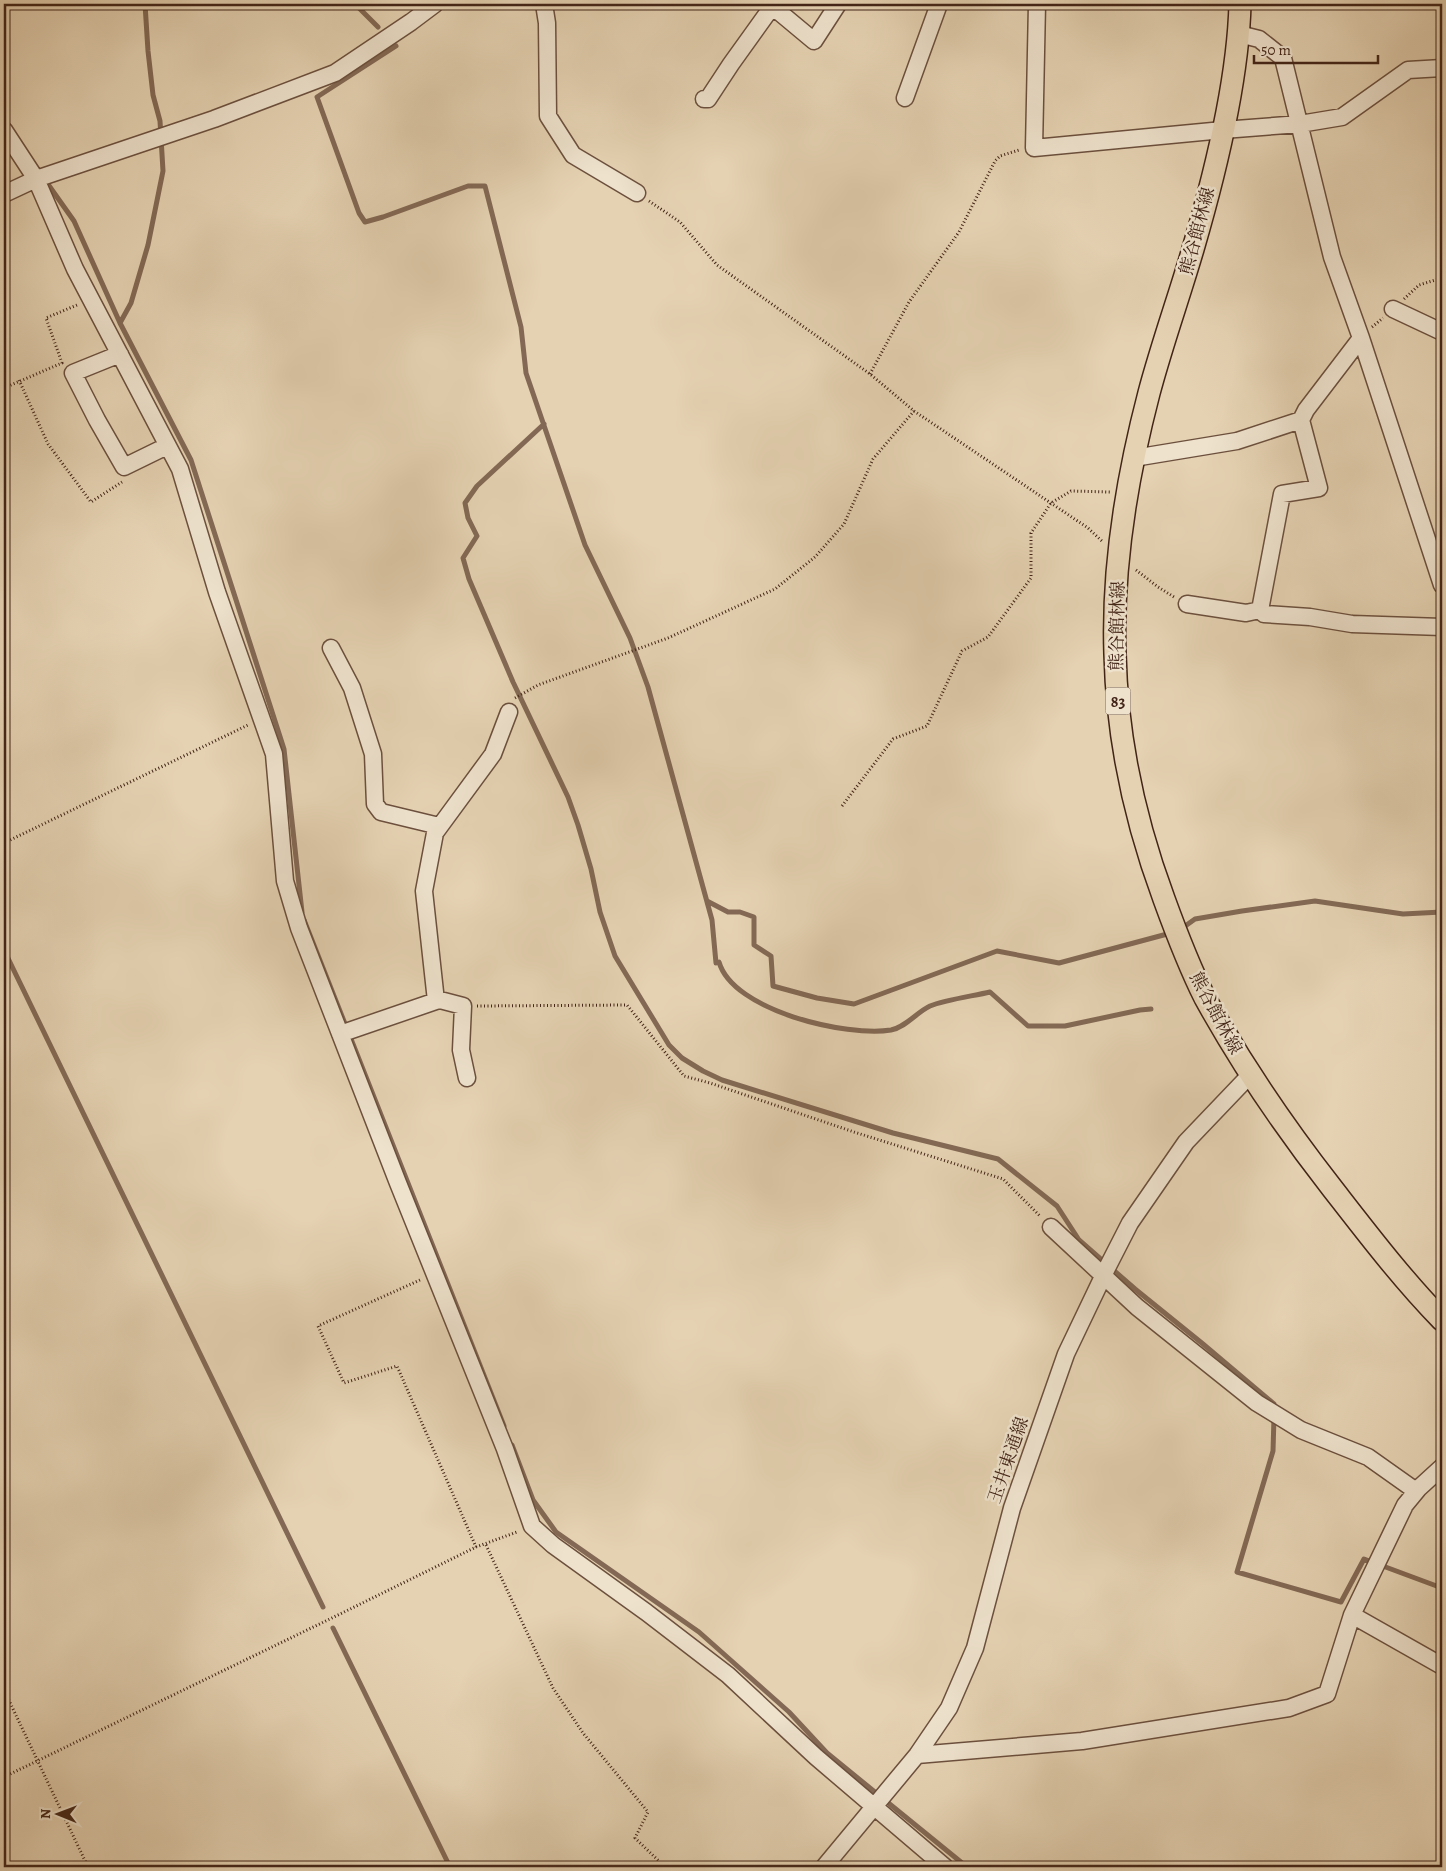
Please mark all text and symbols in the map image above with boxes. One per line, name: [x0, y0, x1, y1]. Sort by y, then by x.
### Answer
scale bar: [1254, 32, 1377, 64]
text: 50 m: [1261, 40, 1291, 60]
street label: 熊谷館林線: [1174, 184, 1220, 278]
street label: 熊谷館林線: [1104, 581, 1130, 671]
road number: 83: [1106, 688, 1130, 714]
street label: 熊谷館林線: [1184, 968, 1248, 1058]
street label: 玉井東通線: [982, 1414, 1034, 1506]
north arrow: [32, 1788, 82, 1838]
text: N: [36, 1809, 55, 1819]

